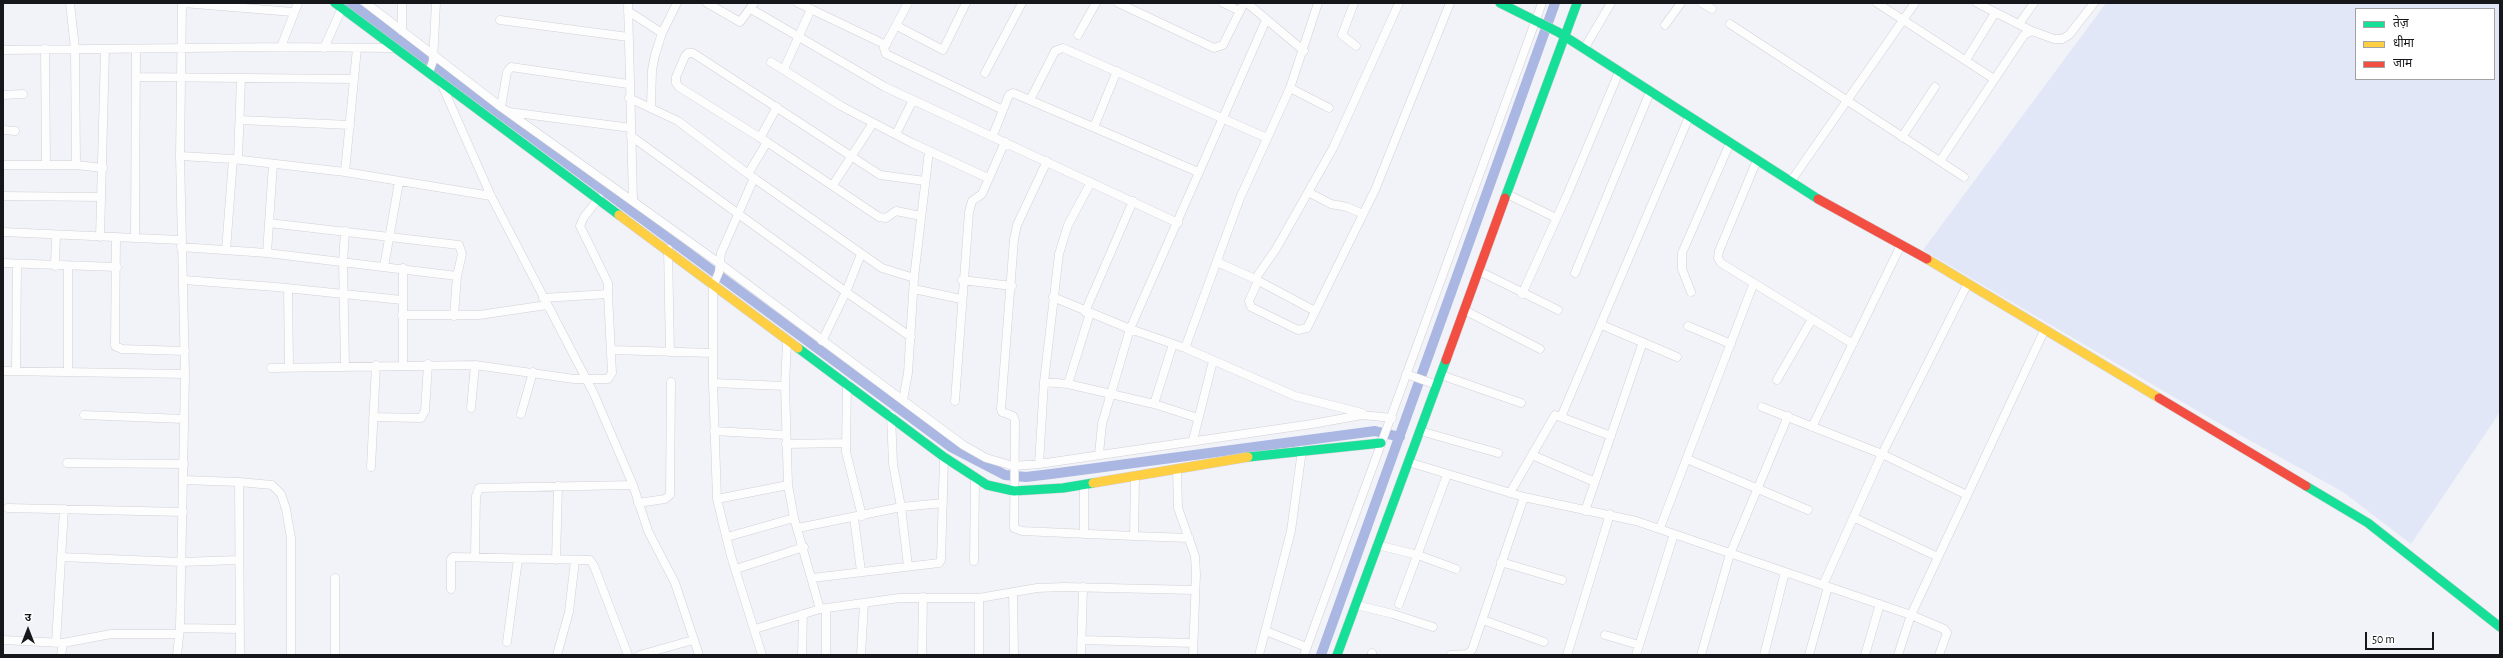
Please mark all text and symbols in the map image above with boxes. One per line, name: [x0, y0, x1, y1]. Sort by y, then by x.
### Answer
legend: [2355, 8, 2495, 80]
text: तेज़: [2393, 17, 2409, 29]
text: धीमा: [2393, 37, 2414, 49]
text: जाम: [2393, 57, 2412, 69]
north arrow: [8, 610, 48, 650]
text: उ: [25, 612, 31, 623]
scale bar: [2367, 624, 2436, 650]
text: 50 m: [2372, 633, 2395, 645]

